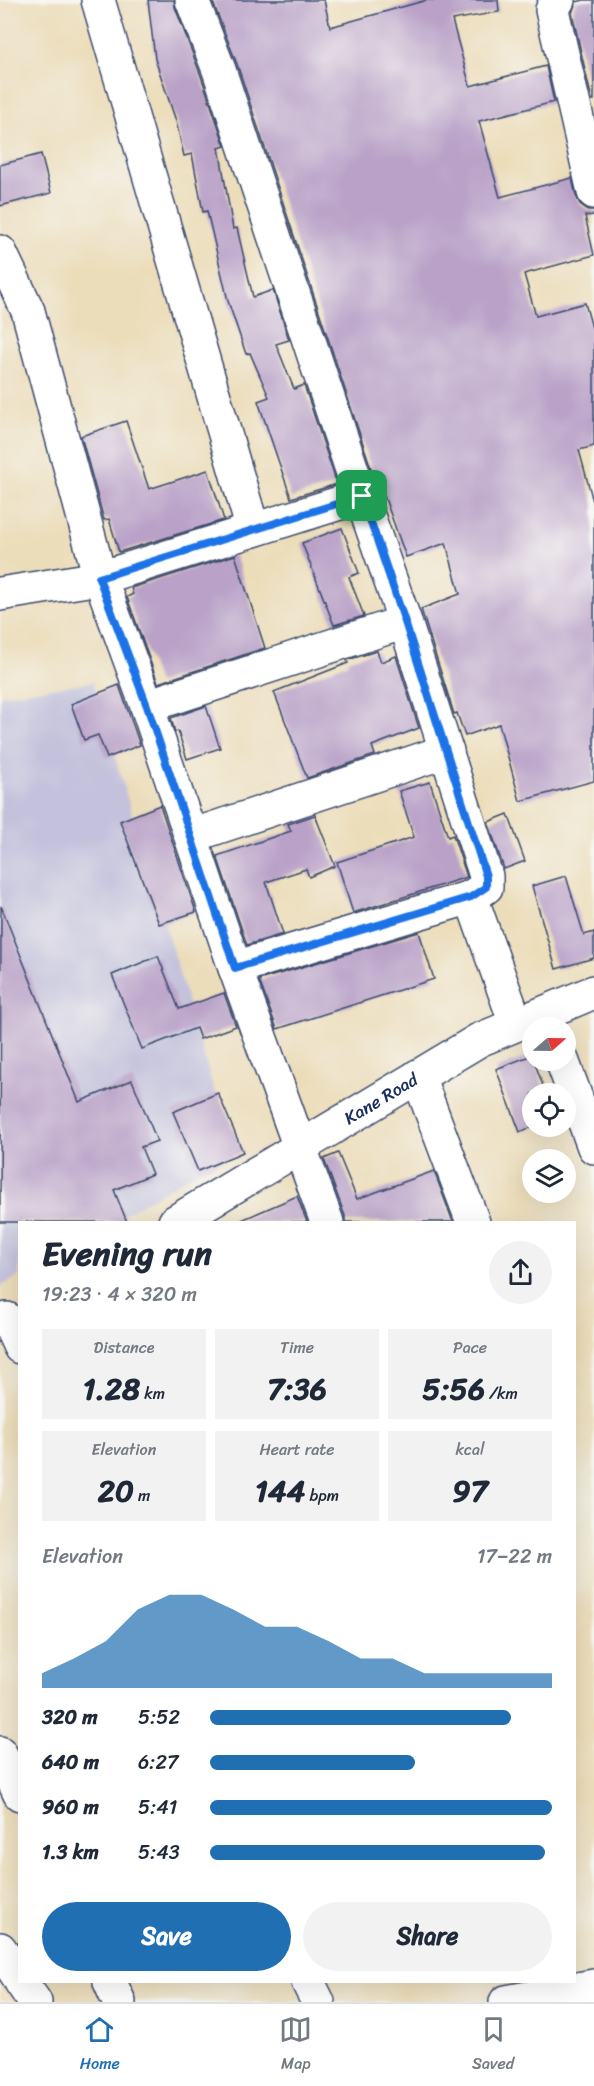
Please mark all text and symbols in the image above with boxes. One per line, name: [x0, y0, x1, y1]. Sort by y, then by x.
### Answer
pin: [336, 470, 387, 521]
icon: arrive: [345, 479, 378, 512]
north arrow: [522, 1017, 576, 1071]
map controls: [522, 1017, 576, 1203]
street label: Kane Road: [337, 1063, 426, 1134]
button: locate: [522, 1083, 576, 1137]
button: layers: [522, 1149, 576, 1203]
text: Evening run: [42, 1225, 212, 1283]
button: share: [489, 1241, 552, 1304]
text: 19:23 · 4 × 320 m: [42, 1277, 197, 1312]
text: Distance: [94, 1333, 154, 1362]
text: Time: [280, 1333, 314, 1362]
text: Pace: [453, 1333, 487, 1362]
text: 1.28: [83, 1362, 140, 1416]
text: 7:36: [267, 1362, 327, 1416]
text: 5:56: [422, 1362, 485, 1416]
text: km: [140, 1379, 165, 1408]
text: /km: [485, 1379, 518, 1408]
text: Elevation: [92, 1435, 156, 1464]
text: Heart rate: [259, 1435, 335, 1464]
text: kcal: [455, 1435, 485, 1464]
text: 20: [98, 1464, 134, 1518]
text: 144: [255, 1464, 305, 1518]
text: 97: [452, 1464, 488, 1518]
text: m: [134, 1481, 150, 1510]
text: bpm: [305, 1481, 339, 1510]
text: Elevation: [42, 1539, 123, 1574]
text: 17–22 m: [477, 1539, 552, 1574]
text: 320 m: [42, 1700, 98, 1735]
text: 5:52: [138, 1700, 180, 1735]
text: 640 m: [42, 1745, 99, 1780]
text: 6:27: [138, 1745, 178, 1780]
text: 960 m: [42, 1790, 99, 1825]
text: 5:41: [138, 1790, 177, 1825]
text: 1.3 km: [42, 1835, 99, 1870]
text: 5:43: [138, 1835, 180, 1870]
button: Save: [42, 1902, 291, 1971]
button: Share: [303, 1902, 552, 1971]
tab: Home: [80, 2013, 120, 2078]
tab: Map: [279, 2013, 312, 2078]
tab: Saved: [472, 2013, 514, 2078]

